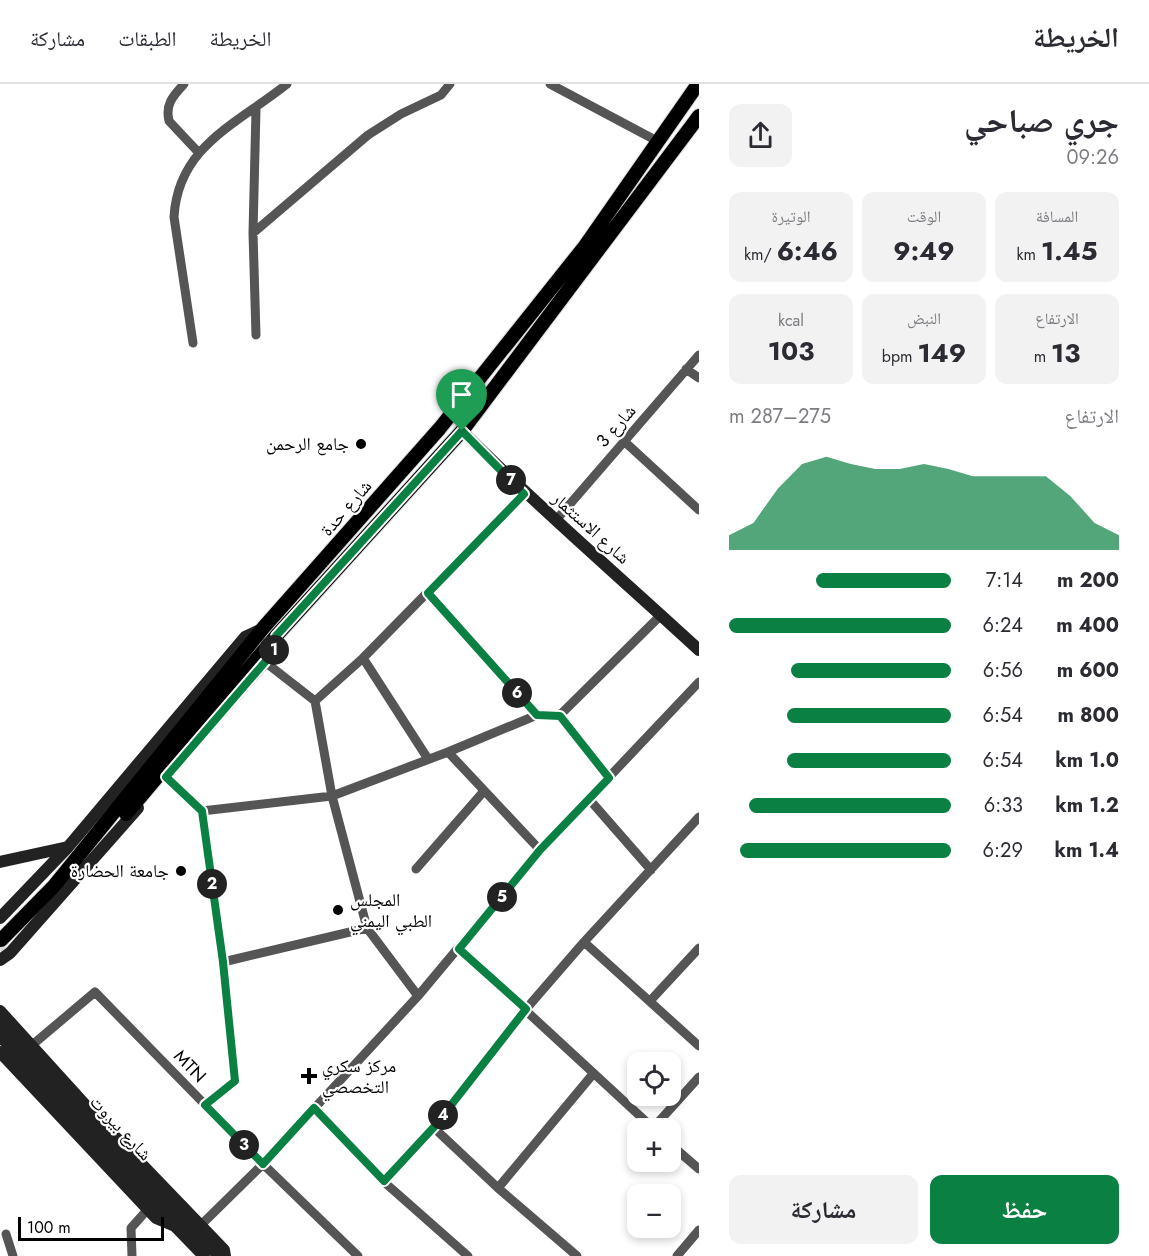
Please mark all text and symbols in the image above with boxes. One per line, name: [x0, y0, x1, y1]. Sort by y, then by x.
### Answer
text: الخريطة: [1033, 17, 1119, 58]
text: مشاركة: [30, 24, 85, 54]
text: الطبقات: [118, 24, 177, 54]
text: الخريطة: [210, 24, 271, 54]
text: جري صباحي: [964, 97, 1119, 144]
button: share: [729, 104, 792, 167]
text: 09:26: [1067, 143, 1119, 172]
text: الوتيرة: [772, 205, 810, 228]
text: الوقت: [907, 205, 941, 228]
text: المسافة: [1036, 205, 1078, 228]
text: 6:46: [777, 232, 838, 270]
text: 9:49: [893, 232, 955, 270]
text: 1.45: [1041, 232, 1097, 270]
text: /km: [744, 243, 777, 266]
text: km: [1017, 243, 1041, 266]
text: النبض: [907, 307, 941, 330]
text: الارتفاع: [1035, 307, 1079, 330]
text: kcal: [778, 309, 804, 332]
text: 103: [768, 332, 814, 370]
text: 149: [917, 334, 966, 372]
text: 13: [1051, 334, 1080, 372]
text: bpm: [882, 345, 917, 368]
text: m: [1034, 345, 1051, 368]
pin: [436, 369, 487, 431]
icon: arrive: [445, 378, 478, 411]
street label: شارع 3: [590, 399, 642, 453]
text: 275–287 m: [729, 402, 831, 431]
text: الارتفاع: [1064, 402, 1119, 431]
place label: جامع الرحمن: [266, 431, 349, 457]
marker: جامع الرحمن: [354, 437, 368, 451]
pin: 7: [496, 465, 526, 495]
text: 7: [506, 468, 516, 491]
street label: شارع حدة: [314, 474, 378, 542]
street label: شارع الاستثمار: [546, 485, 636, 570]
text: 7:14: [986, 566, 1023, 595]
text: 200 m: [1057, 566, 1119, 595]
text: 6:24: [982, 611, 1023, 640]
text: 400 m: [1056, 611, 1119, 640]
pin: 1: [259, 635, 289, 665]
text: 1: [270, 638, 278, 661]
text: 6:56: [983, 656, 1023, 685]
text: 600 m: [1057, 656, 1119, 685]
pin: 6: [502, 678, 532, 708]
text: 6: [512, 681, 522, 704]
text: 6:54: [983, 701, 1023, 730]
text: 800 m: [1058, 701, 1119, 730]
text: 6:54: [983, 746, 1023, 775]
text: 1.0 km: [1055, 746, 1119, 775]
text: 6:33: [984, 791, 1023, 820]
text: 1.2 km: [1055, 791, 1119, 820]
text: 6:29: [983, 836, 1023, 865]
text: 1.4 km: [1054, 836, 1119, 865]
place label: جامعة الحضارة: [71, 858, 169, 884]
marker: جامعة الحضارة: [174, 864, 188, 878]
pin: 2: [197, 869, 227, 899]
text: 2: [207, 872, 217, 895]
pin: 5: [487, 882, 517, 912]
text: 5: [497, 885, 507, 908]
place label: المجلس الطبي اليمني: [350, 887, 432, 936]
marker: المجلس الطبي اليمني: [331, 903, 345, 917]
street label: MTN: [168, 1044, 212, 1088]
map controls: [627, 1052, 681, 1238]
button: locate: [627, 1052, 681, 1106]
place label: مركز سكري التخصصي: [322, 1053, 396, 1102]
marker: مركز سكري التخصصي: [300, 1067, 318, 1085]
street label: شارع بيروت: [84, 1090, 158, 1166]
pin: 4: [428, 1100, 458, 1130]
text: 4: [437, 1103, 449, 1126]
button: +: [627, 1118, 681, 1172]
pin: 3: [229, 1130, 259, 1160]
text: 3: [239, 1133, 249, 1156]
button: مشاركة: [729, 1175, 918, 1244]
button: حفظ: [930, 1175, 1119, 1244]
button: −: [627, 1184, 681, 1238]
scale bar: [18, 1214, 164, 1242]
text: 100 m: [27, 1216, 71, 1239]

